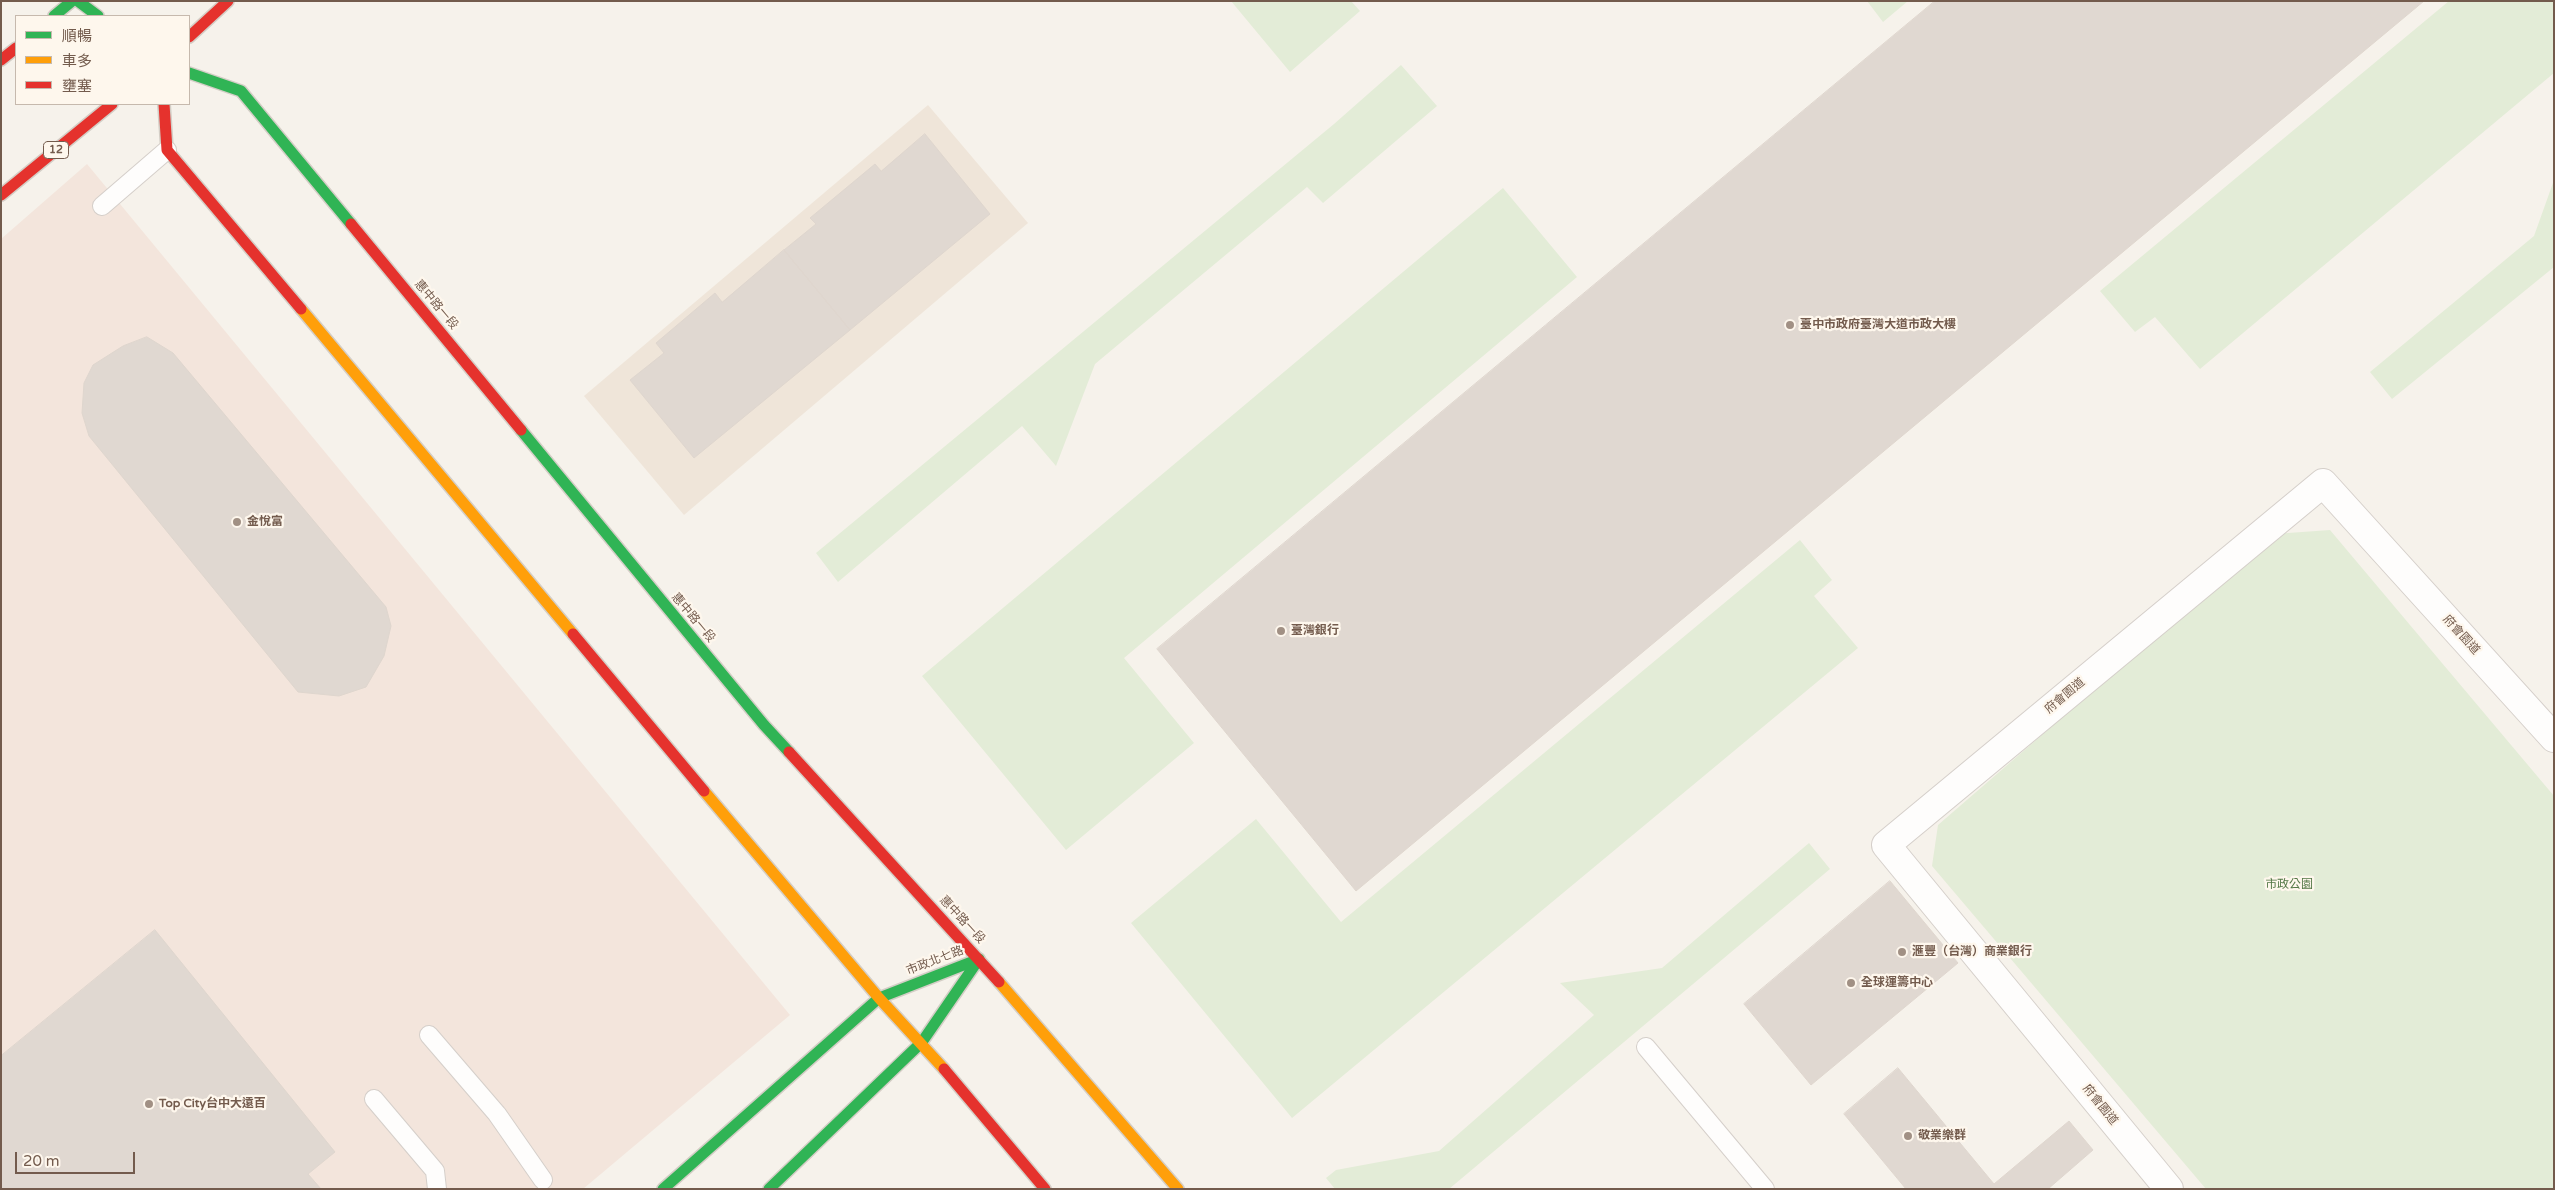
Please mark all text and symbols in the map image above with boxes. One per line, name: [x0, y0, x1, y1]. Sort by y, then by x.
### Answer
legend: [15, 15, 190, 105]
text: 順暢: [62, 27, 92, 45]
text: 車多: [62, 52, 92, 70]
text: 壅塞: [62, 77, 92, 95]
road number: 12: [44, 142, 68, 158]
street label: 惠中路一段: [411, 277, 461, 333]
place label: 臺中市政府臺灣大道市政大樓: [1800, 318, 1956, 332]
marker: 臺中市政府臺灣大道市政大樓: [1784, 319, 1796, 331]
place label: 金悅富: [247, 515, 283, 529]
marker: 金悅富: [231, 516, 243, 528]
street label: 惠中路一段: [668, 590, 718, 646]
street label: 府會園道: [2440, 612, 2482, 658]
place label: 臺灣銀行: [1291, 624, 1339, 638]
marker: 臺灣銀行: [1275, 625, 1287, 637]
street label: 府會園道: [2042, 675, 2088, 717]
park label: 市政公園: [2265, 878, 2313, 892]
street label: 惠中路一段: [936, 893, 988, 947]
street label: 市政北七路: [904, 944, 966, 978]
place label: 滙豐（台灣）商業銀行: [1912, 945, 2032, 959]
marker: 滙豐（台灣）商業銀行: [1896, 946, 1908, 958]
place label: 全球運籌中心: [1861, 976, 1933, 990]
marker: 全球運籌中心: [1845, 977, 1857, 989]
street label: 府會園道: [2079, 1082, 2121, 1128]
place label: Top City台中大遠百: [159, 1097, 266, 1111]
marker: Top City台中大遠百: [143, 1098, 155, 1110]
place label: 敬業樂群: [1918, 1129, 1966, 1143]
marker: 敬業樂群: [1902, 1130, 1914, 1142]
scale bar: [18, 1142, 138, 1174]
text: 20 m: [23, 1152, 60, 1170]

